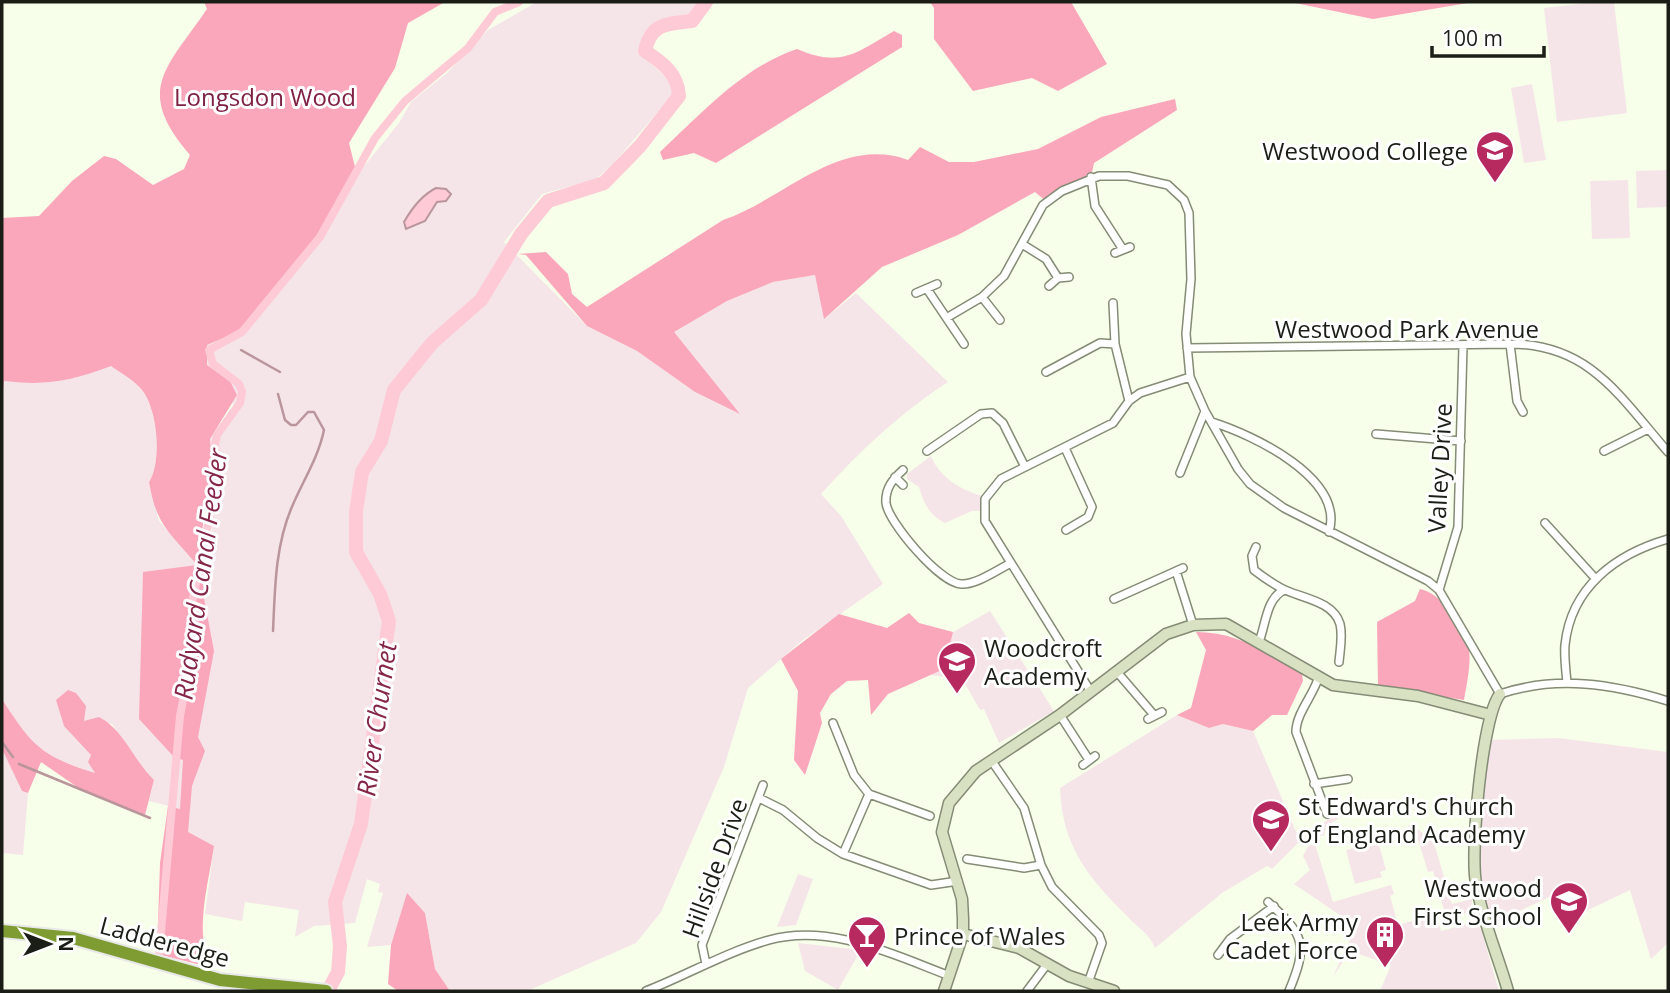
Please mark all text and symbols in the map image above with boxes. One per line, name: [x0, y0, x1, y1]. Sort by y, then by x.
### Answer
scale bar: [1432, 14, 1544, 58]
text: 100 m: [1442, 24, 1503, 52]
park label: Longsdon Wood: [174, 80, 356, 113]
school or university icon: Westwood College: [1474, 129, 1516, 184]
place label: Westwood College: [1262, 134, 1468, 167]
street label: Westwood Park Avenue: [1275, 312, 1539, 345]
street label: Valley Drive: [1419, 402, 1459, 534]
water label: Rudyard Canal Feeder: [165, 444, 236, 702]
place label: Woodcroft Academy: [984, 631, 1102, 692]
water label: River Churnet: [347, 638, 405, 798]
school or university icon: Woodcroft Academy: [936, 640, 978, 695]
place label: St Edward's Church of England Academy: [1298, 789, 1526, 850]
street label: Hillside Drive: [673, 794, 755, 942]
school or university icon: St Edward's Church of England Academy: [1250, 798, 1292, 853]
place label: Westwood First School: [1413, 871, 1542, 932]
school or university icon: Westwood First School: [1548, 880, 1590, 935]
place label: Leek Army Cadet Force: [1225, 905, 1359, 966]
street label: Ladderedge: [96, 908, 234, 974]
north arrow: [14, 909, 84, 979]
bar icon: Prince of Wales: [846, 914, 888, 969]
building icon: Leek Army Cadet Force: [1364, 914, 1406, 969]
place label: Prince of Wales: [894, 919, 1065, 952]
text: N: [53, 936, 79, 952]

